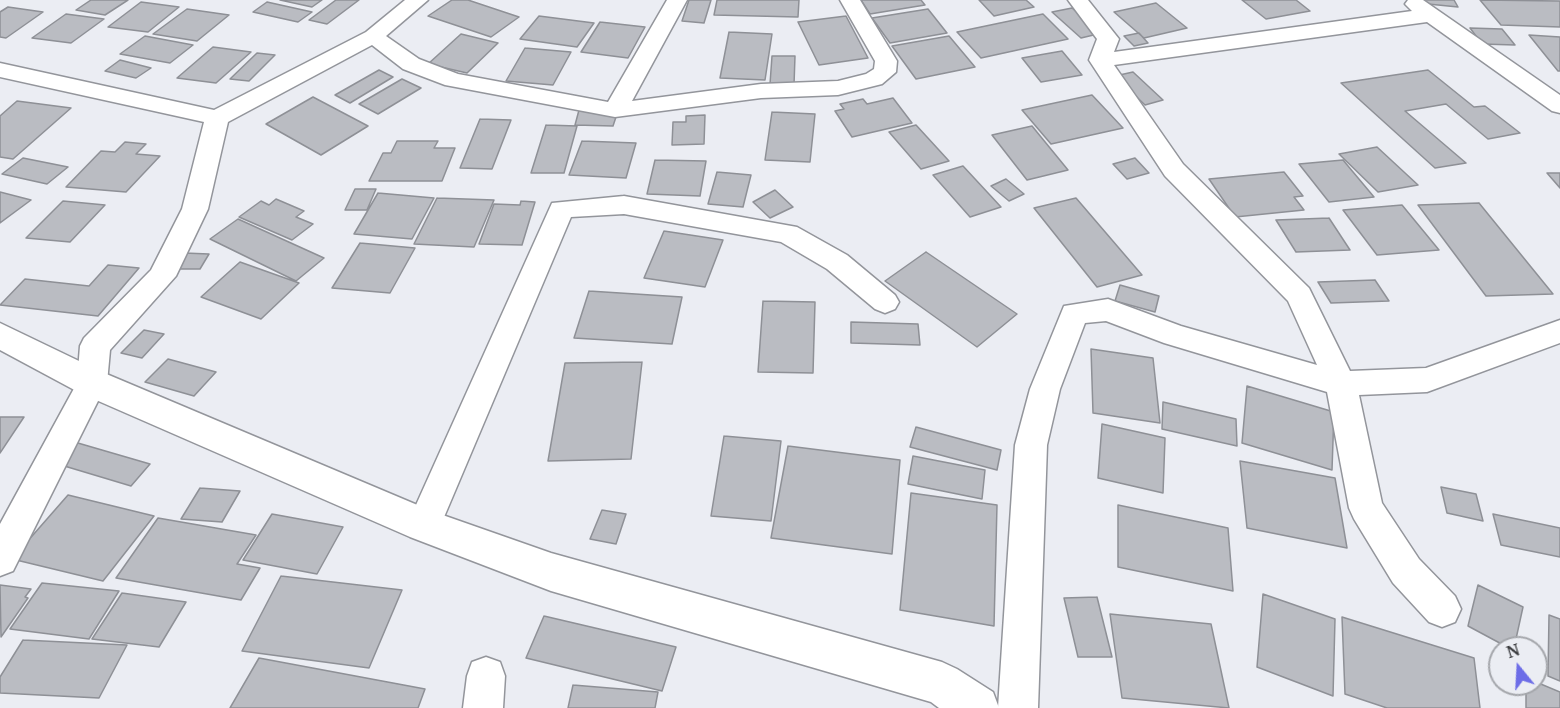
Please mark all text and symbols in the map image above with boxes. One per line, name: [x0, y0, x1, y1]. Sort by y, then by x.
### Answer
north arrow: [1488, 636, 1548, 696]
text: N: [1504, 638, 1522, 663]

